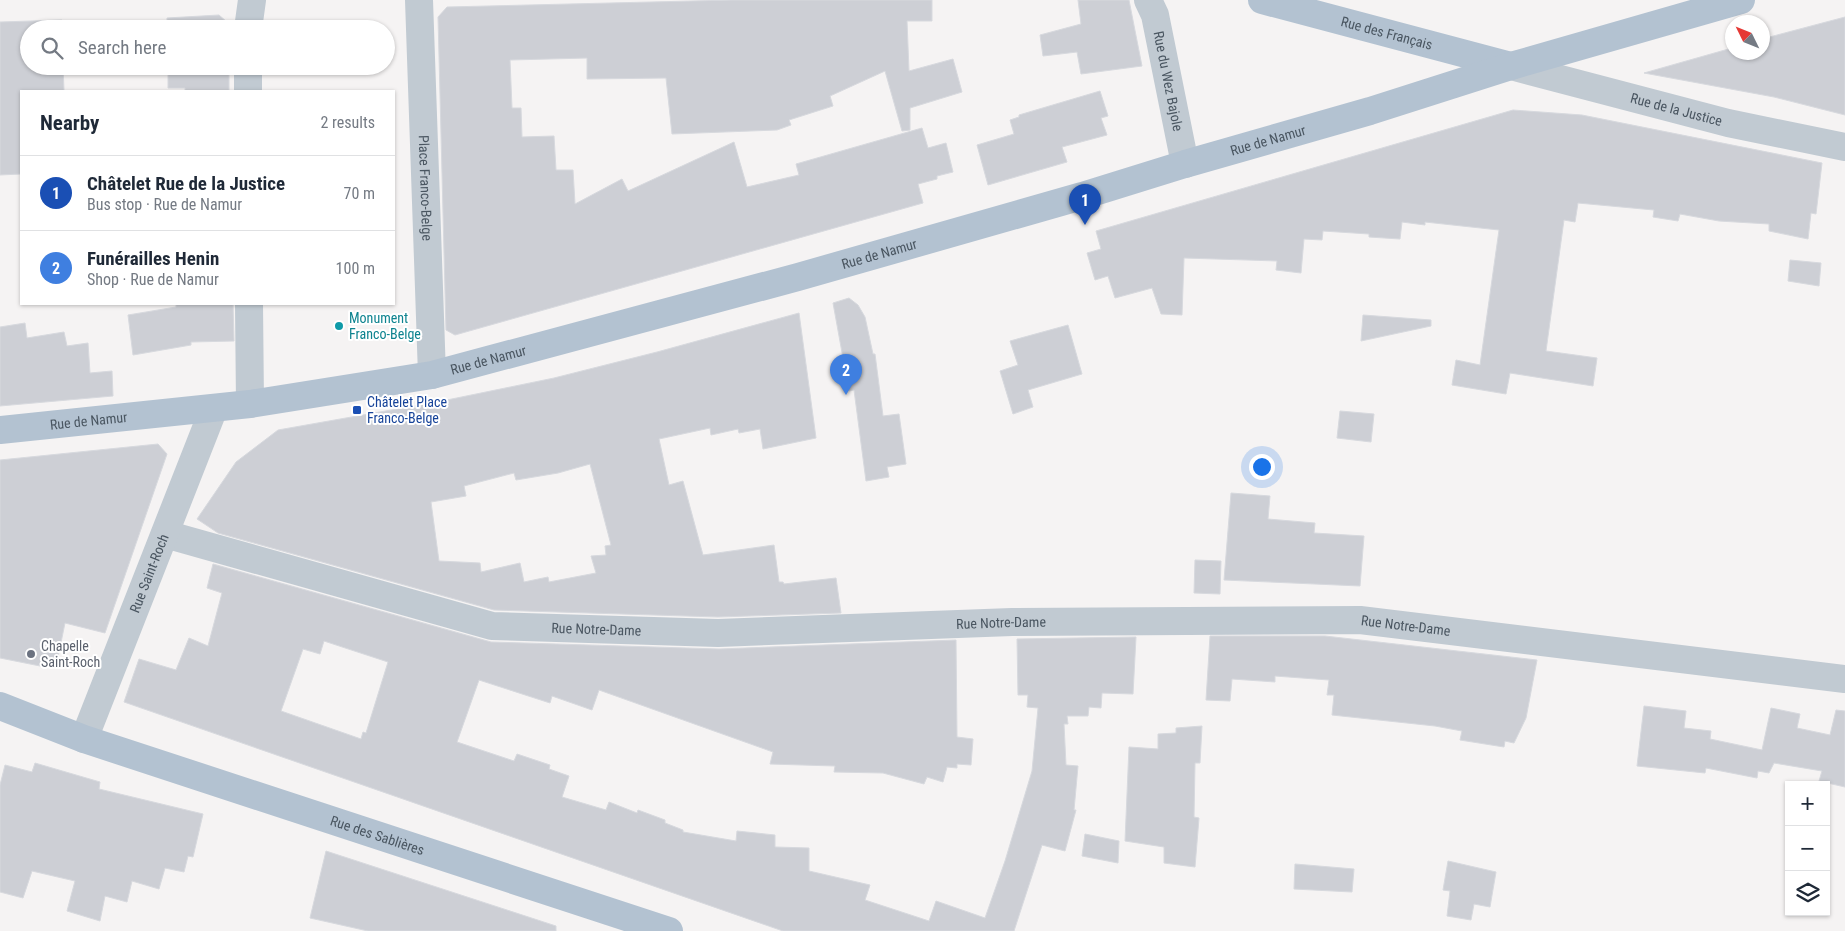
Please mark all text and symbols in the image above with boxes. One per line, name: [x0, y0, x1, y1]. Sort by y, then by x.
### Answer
street label: Rue des Français: [1339, 13, 1434, 53]
north arrow: [1725, 15, 1770, 60]
search box: [20, 20, 395, 75]
street label: Rue du Wez Bajole: [1150, 30, 1186, 133]
icon: search: [38, 34, 66, 62]
text: Search here: [78, 36, 166, 59]
street label: Rue de la Justice: [1629, 90, 1724, 129]
text: Nearby: [40, 111, 99, 135]
text: 2 results: [320, 113, 375, 132]
street label: Rue de Namur: [1228, 122, 1308, 159]
street label: Place Franco-Belge: [416, 135, 435, 242]
text: Châtelet Rue de la Justice: [87, 172, 285, 195]
text: 1: [52, 184, 60, 203]
text: 70 m: [343, 184, 375, 203]
pin: 1: [1069, 184, 1101, 225]
text: Bus stop · Rue de Namur: [87, 195, 242, 214]
street label: Rue de Namur: [840, 235, 919, 272]
text: Funérailles Henin: [87, 247, 219, 270]
text: 2: [52, 259, 60, 278]
text: 100 m: [336, 259, 375, 278]
text: Shop · Rue de Namur: [87, 270, 219, 289]
place label: Monument Franco-Belge: [349, 310, 421, 342]
marker: Monument Franco-Belge: [333, 320, 345, 332]
street label: Rue de Namur: [449, 342, 528, 378]
pin: 2: [830, 354, 862, 395]
place label: Châtelet Place Franco-Belge: [367, 394, 447, 426]
marker: Châtelet Place Franco-Belge: [351, 404, 363, 416]
street label: Rue de Namur: [49, 409, 128, 433]
your location: [1249, 454, 1275, 480]
street label: Rue Saint-Roch: [126, 532, 172, 615]
street label: Rue Notre-Dame: [1360, 612, 1452, 639]
street label: Rue Notre-Dame: [956, 614, 1046, 632]
street label: Rue Notre-Dame: [551, 620, 642, 639]
place label: Chapelle Saint-Roch: [41, 638, 100, 670]
marker: Chapelle Saint-Roch: [25, 648, 37, 660]
map controls: [1785, 781, 1830, 916]
button: +: [1785, 781, 1830, 826]
street label: Rue des Sablières: [328, 812, 426, 858]
button: −: [1785, 826, 1830, 871]
button: layers: [1785, 871, 1830, 916]

